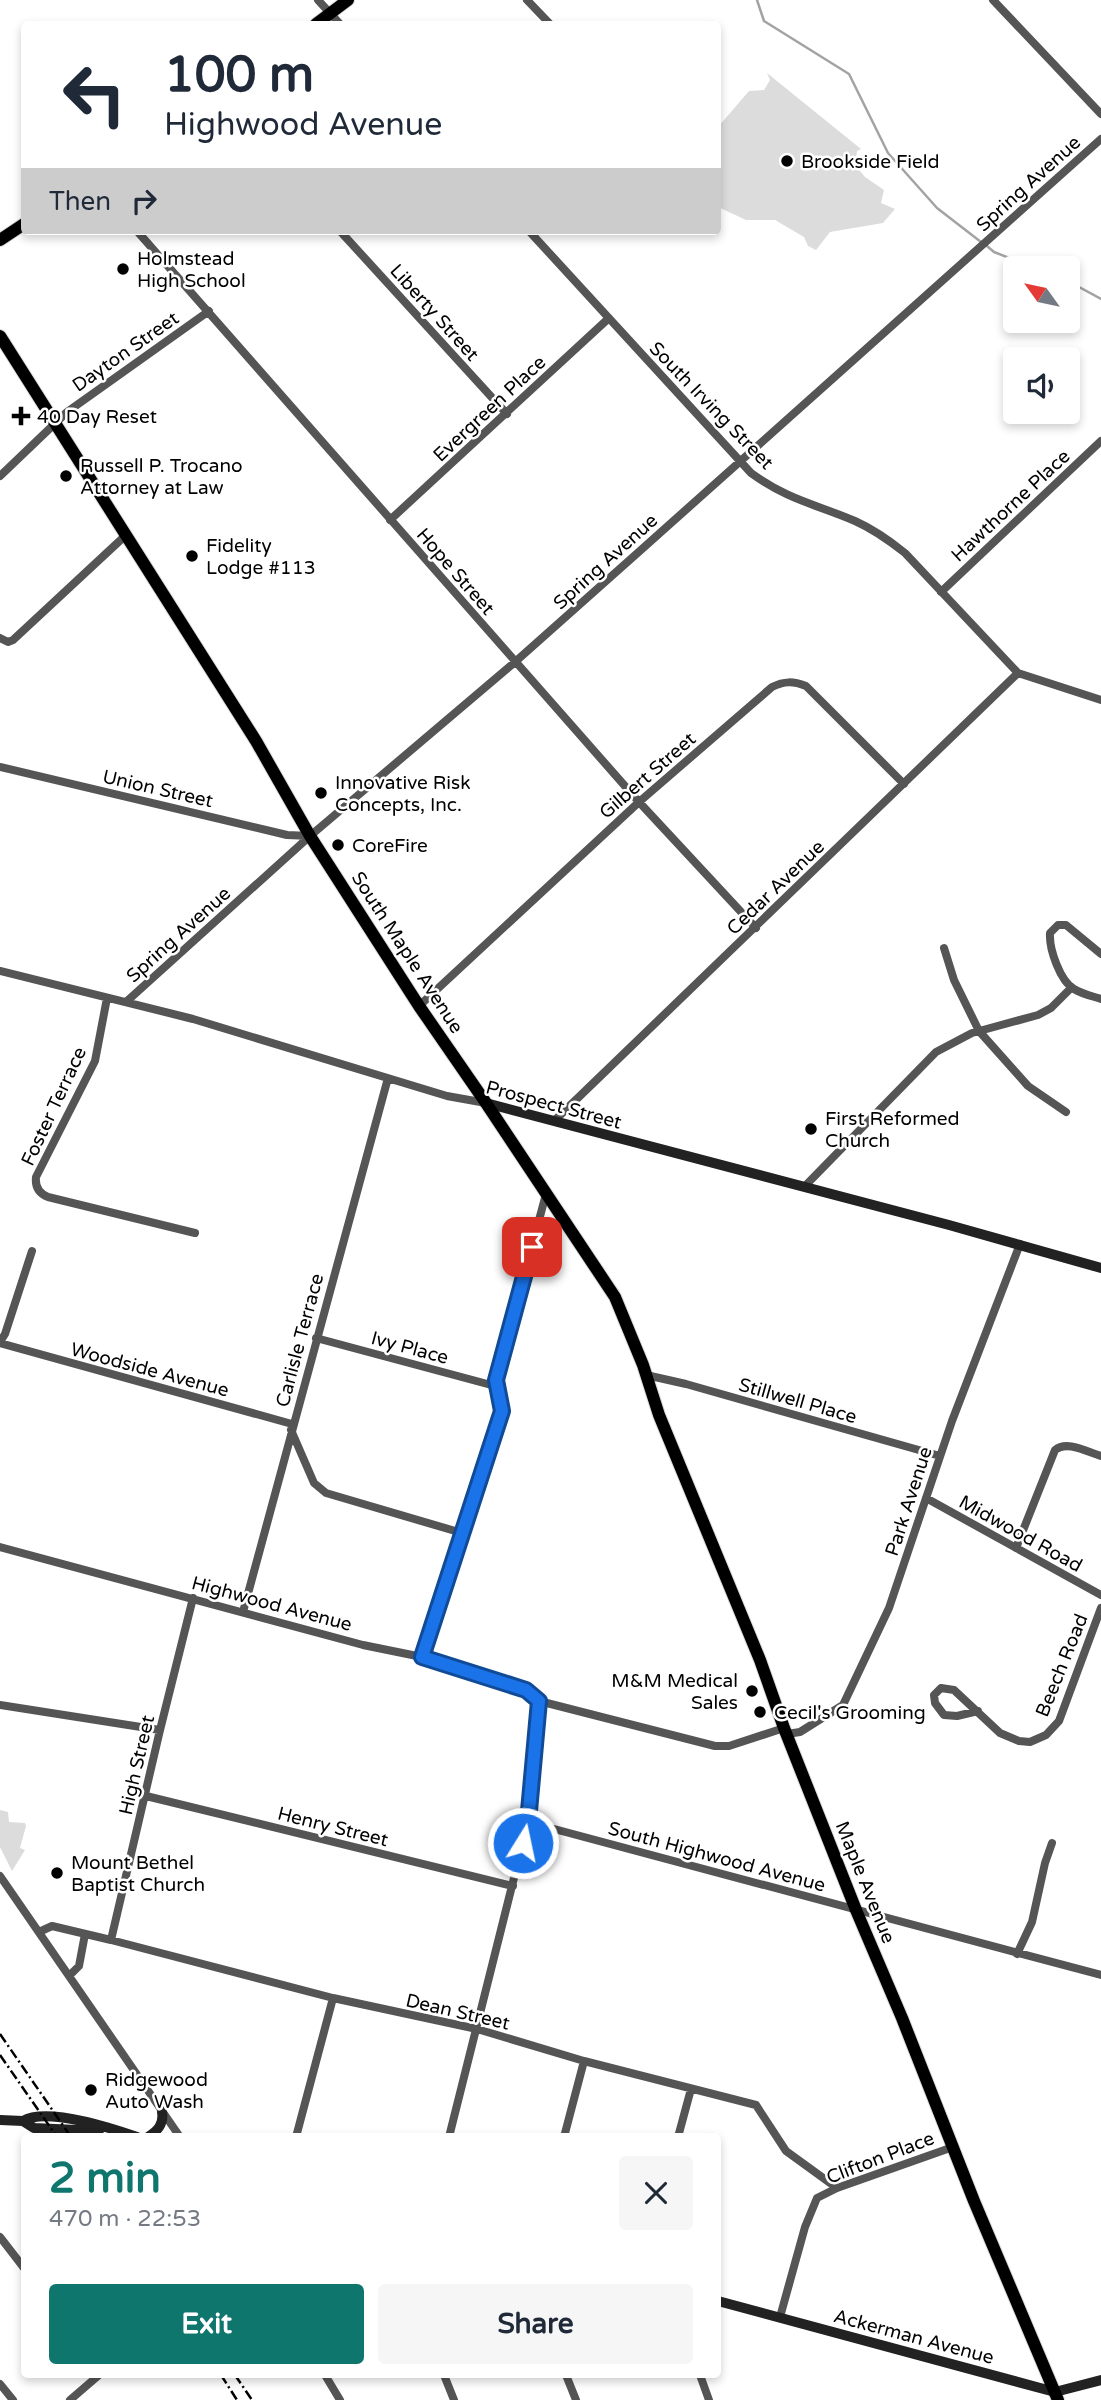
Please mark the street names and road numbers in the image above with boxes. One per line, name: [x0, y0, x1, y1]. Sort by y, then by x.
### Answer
street label: Spring Avenue: [972, 131, 1085, 236]
street label: Liberty Street: [385, 260, 483, 365]
street label: Dayton Street: [68, 307, 183, 397]
street label: South Irving Street: [645, 337, 778, 474]
street label: Evergreen Place: [429, 351, 550, 466]
street label: Hawthorne Place: [947, 445, 1075, 566]
street label: Spring Avenue: [549, 509, 662, 614]
street label: Hope Street: [412, 524, 499, 619]
street label: Gilbert Street: [595, 728, 700, 824]
street label: Union Street: [100, 766, 215, 812]
street label: Cedar Avenue: [723, 836, 829, 940]
street label: South Maple Avenue: [347, 868, 468, 1037]
street label: Spring Avenue: [122, 882, 235, 987]
street label: Foster Terrace: [17, 1043, 91, 1169]
street label: Prospect Street: [483, 1076, 624, 1134]
street label: Carlisle Terrace: [272, 1271, 328, 1409]
street label: Ivy Place: [369, 1327, 451, 1369]
street label: Woodside Avenue: [68, 1338, 231, 1402]
street label: Stillwell Place: [736, 1374, 859, 1428]
street label: Park Avenue: [881, 1444, 937, 1559]
street label: Midwood Road: [955, 1491, 1086, 1577]
street label: Highwood Avenue: [189, 1572, 354, 1636]
street label: Beech Road: [1031, 1611, 1093, 1720]
street label: High Street: [115, 1713, 159, 1817]
street label: Henry Street: [275, 1803, 390, 1851]
street label: South Highwood Avenue: [606, 1817, 828, 1897]
street label: Maple Avenue: [831, 1818, 900, 1947]
street label: Dean Street: [404, 1989, 512, 2035]
street label: Clifton Place: [823, 2127, 937, 2189]
street label: Ackerman Avenue: [831, 2305, 996, 2369]

